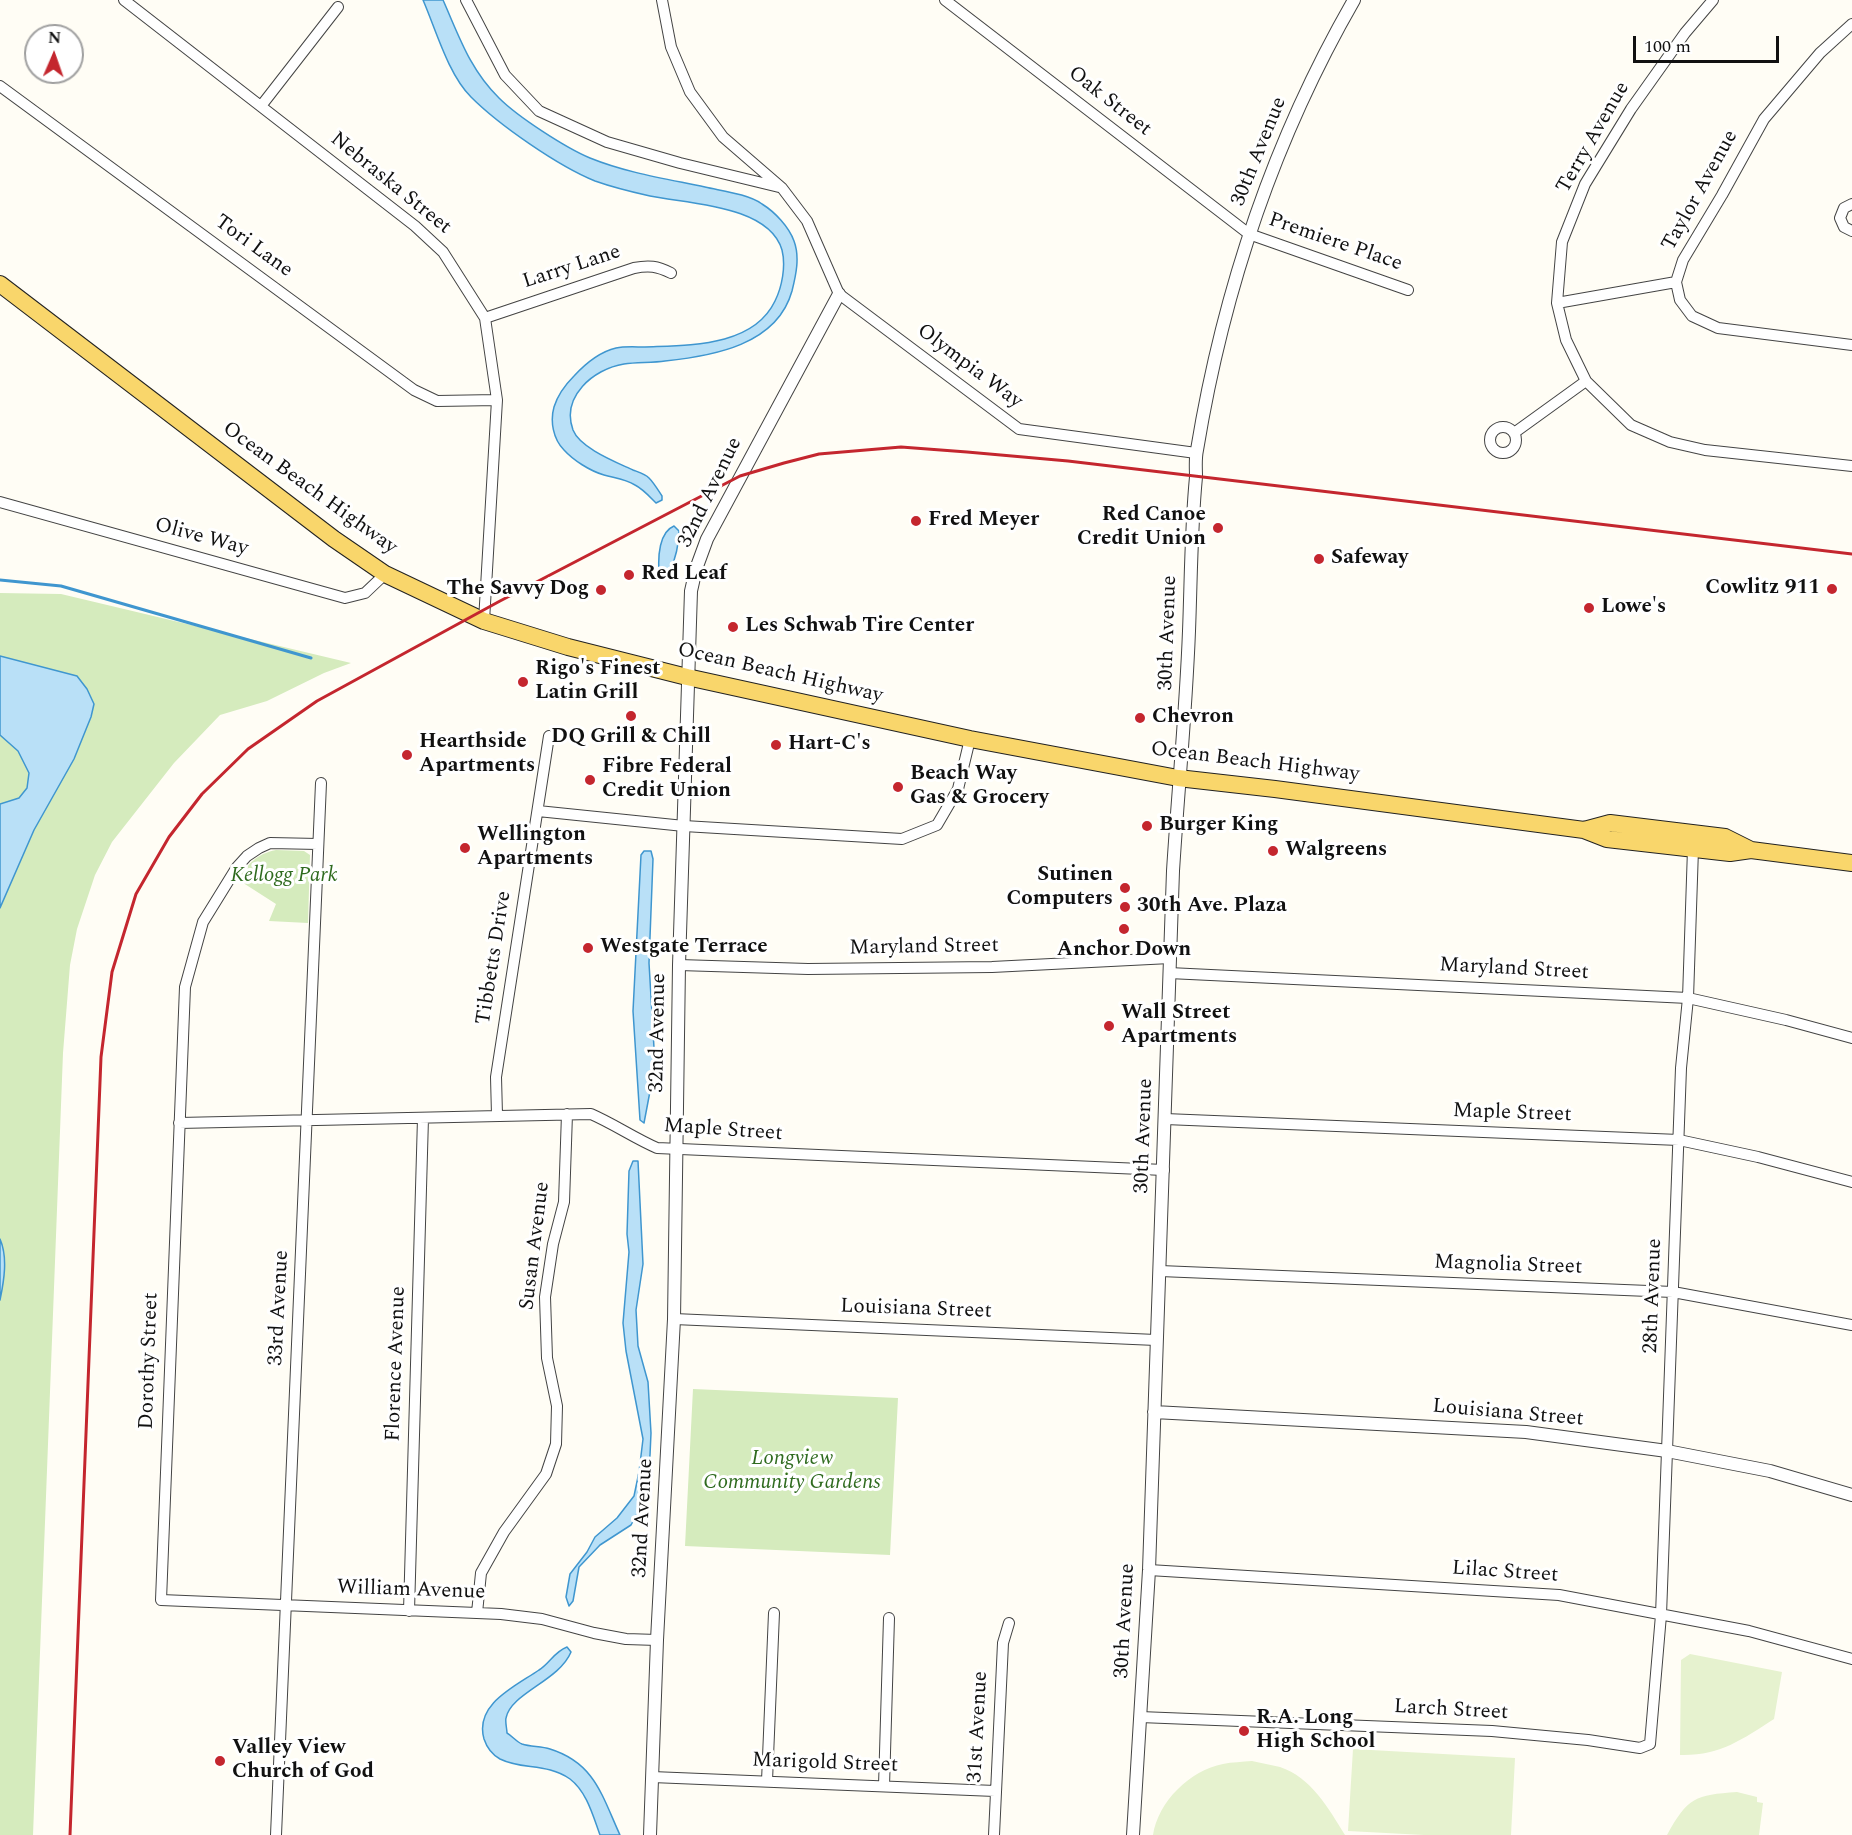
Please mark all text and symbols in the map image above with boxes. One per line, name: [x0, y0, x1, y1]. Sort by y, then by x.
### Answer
north arrow: [24, 24, 84, 84]
scale bar: [1636, 24, 1782, 62]
text: N: [48, 26, 62, 50]
text: 100 m: [1644, 33, 1691, 60]
street label: Oak Street: [1062, 62, 1156, 142]
street label: Terry Avenue: [1552, 78, 1636, 198]
street label: 30th Avenue: [1227, 94, 1293, 210]
street label: Taylor Avenue: [1658, 126, 1744, 256]
street label: Nebraska Street: [324, 127, 456, 241]
street label: Premiere Place: [1265, 208, 1405, 278]
street label: Tori Lane: [209, 210, 297, 284]
street label: Larry Lane: [520, 240, 624, 296]
street label: Olympia Way: [911, 319, 1027, 415]
street label: Ocean Beach Highway: [217, 417, 401, 561]
street label: 32nd Avenue: [673, 434, 749, 552]
place label: Red Canoe Credit Union: [1077, 503, 1206, 553]
place label: Fred Meyer: [928, 508, 1039, 534]
street label: Olive Way: [152, 513, 250, 563]
marker: Fred Meyer: [909, 514, 923, 528]
marker: Red Canoe Credit Union: [1211, 521, 1225, 535]
place label: Safeway: [1331, 546, 1408, 572]
marker: Safeway: [1312, 552, 1326, 566]
place label: Red Leaf: [641, 562, 727, 588]
marker: Red Leaf: [622, 568, 636, 582]
street label: 30th Avenue: [1154, 575, 1184, 691]
place label: Cowlitz 911: [1705, 576, 1820, 602]
place label: The Savvy Dog: [447, 577, 589, 603]
marker: Cowlitz 911: [1825, 582, 1839, 596]
marker: The Savvy Dog: [594, 583, 608, 597]
place label: Lowe's: [1601, 595, 1666, 621]
marker: Lowe's: [1582, 601, 1596, 615]
place label: Les Schwab Tire Center: [745, 614, 974, 640]
marker: Les Schwab Tire Center: [726, 620, 740, 634]
street label: Ocean Beach Highway: [675, 638, 885, 710]
place label: Rigo's Finest Latin Grill: [535, 657, 660, 707]
marker: Rigo's Finest Latin Grill: [516, 675, 530, 689]
place label: Chevron: [1152, 705, 1234, 731]
marker: DQ Grill & Chill: [624, 709, 638, 723]
marker: Chevron: [1133, 711, 1147, 725]
place label: DQ Grill & Chill: [551, 725, 711, 751]
place label: Hearthside Apartments: [419, 730, 535, 780]
place label: Hart-C's: [788, 732, 871, 758]
marker: Hart-C's: [769, 738, 783, 752]
street label: Ocean Beach Highway: [1149, 738, 1361, 788]
marker: Hearthside Apartments: [400, 748, 414, 762]
place label: Fibre Federal Credit Union: [602, 755, 732, 805]
place label: Beach Way Gas & Grocery: [910, 762, 1049, 812]
marker: Fibre Federal Credit Union: [583, 773, 597, 787]
marker: Beach Way Gas & Grocery: [891, 780, 905, 794]
place label: Burger King: [1159, 813, 1278, 839]
marker: Burger King: [1140, 819, 1154, 833]
place label: Wellington Apartments: [477, 823, 593, 873]
place label: Walgreens: [1285, 838, 1387, 864]
marker: Wellington Apartments: [458, 841, 472, 855]
marker: Walgreens: [1266, 844, 1280, 858]
place label: Sutinen Computers: [1006, 863, 1113, 913]
park label: Kellogg Park: [230, 864, 338, 890]
marker: Sutinen Computers: [1118, 881, 1132, 895]
street label: Tibbetts Drive: [472, 889, 518, 1027]
place label: 30th Ave. Plaza: [1137, 894, 1287, 920]
marker: 30th Ave. Plaza: [1118, 900, 1132, 914]
marker: Anchor Down: [1117, 922, 1131, 936]
street label: Maryland Street: [849, 934, 999, 962]
place label: Westgate Terrace: [600, 935, 768, 961]
place label: Anchor Down: [1057, 938, 1191, 964]
marker: Westgate Terrace: [581, 941, 595, 955]
street label: Maryland Street: [1439, 954, 1589, 986]
street label: 32nd Avenue: [645, 973, 673, 1093]
place label: Wall Street Apartments: [1121, 1001, 1237, 1051]
marker: Wall Street Apartments: [1102, 1019, 1116, 1033]
street label: 30th Avenue: [1130, 1078, 1160, 1194]
street label: Maple Street: [1452, 1099, 1572, 1129]
street label: Maple Street: [663, 1114, 783, 1148]
street label: Susan Avenue: [516, 1180, 556, 1312]
street label: 28th Avenue: [1639, 1238, 1669, 1354]
street label: 33rd Avenue: [264, 1250, 296, 1366]
street label: Magnolia Street: [1433, 1251, 1583, 1281]
street label: Florence Avenue: [382, 1286, 412, 1442]
street label: Dorothy Street: [135, 1292, 165, 1430]
street label: Louisiana Street: [840, 1295, 992, 1325]
street label: Louisiana Street: [1431, 1395, 1585, 1433]
park label: Longview Community Gardens: [703, 1447, 881, 1497]
street label: 32nd Avenue: [628, 1458, 660, 1578]
street label: Lilac Street: [1451, 1557, 1559, 1589]
street label: 30th Avenue: [1110, 1563, 1142, 1679]
street label: William Avenue: [336, 1576, 486, 1606]
street label: 31st Avenue: [963, 1670, 995, 1784]
street label: Larch Street: [1393, 1695, 1509, 1727]
place label: R.A. Long High School: [1256, 1706, 1375, 1756]
marker: R.A. Long High School: [1237, 1724, 1251, 1738]
place label: Valley View Church of God: [232, 1736, 374, 1786]
street label: Marigold Street: [752, 1749, 898, 1779]
marker: Valley View Church of God: [213, 1754, 227, 1768]

